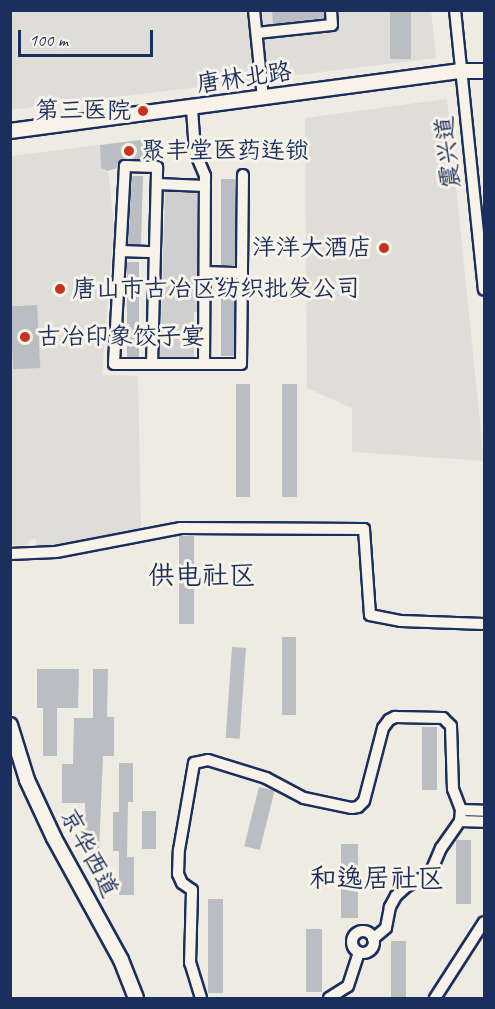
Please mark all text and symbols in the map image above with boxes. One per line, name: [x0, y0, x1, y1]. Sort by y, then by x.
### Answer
scale bar: [21, 18, 156, 56]
text: 100 m: [29, 29, 68, 51]
street label: 唐林北路: [194, 57, 294, 99]
place label: 第三医院: [35, 97, 131, 125]
marker: 第三医院: [136, 104, 150, 118]
street label: 震兴道: [430, 115, 466, 189]
place label: 聚丰堂医药连锁: [141, 137, 309, 165]
marker: 聚丰堂医药连锁: [122, 144, 136, 158]
place label: 洋洋大酒店: [252, 234, 372, 262]
marker: 洋洋大酒店: [377, 241, 391, 255]
place label: 唐山市古冶区纺织批发公司: [72, 275, 360, 303]
marker: 唐山市古冶区纺织批发公司: [53, 282, 67, 296]
place label: 古冶印象饺子宴: [37, 323, 205, 351]
marker: 古冶印象饺子宴: [18, 330, 32, 344]
district label: 供电社区: [148, 560, 256, 592]
street label: 京华西道: [54, 804, 124, 902]
district label: 和逸居社区: [310, 863, 444, 895]

